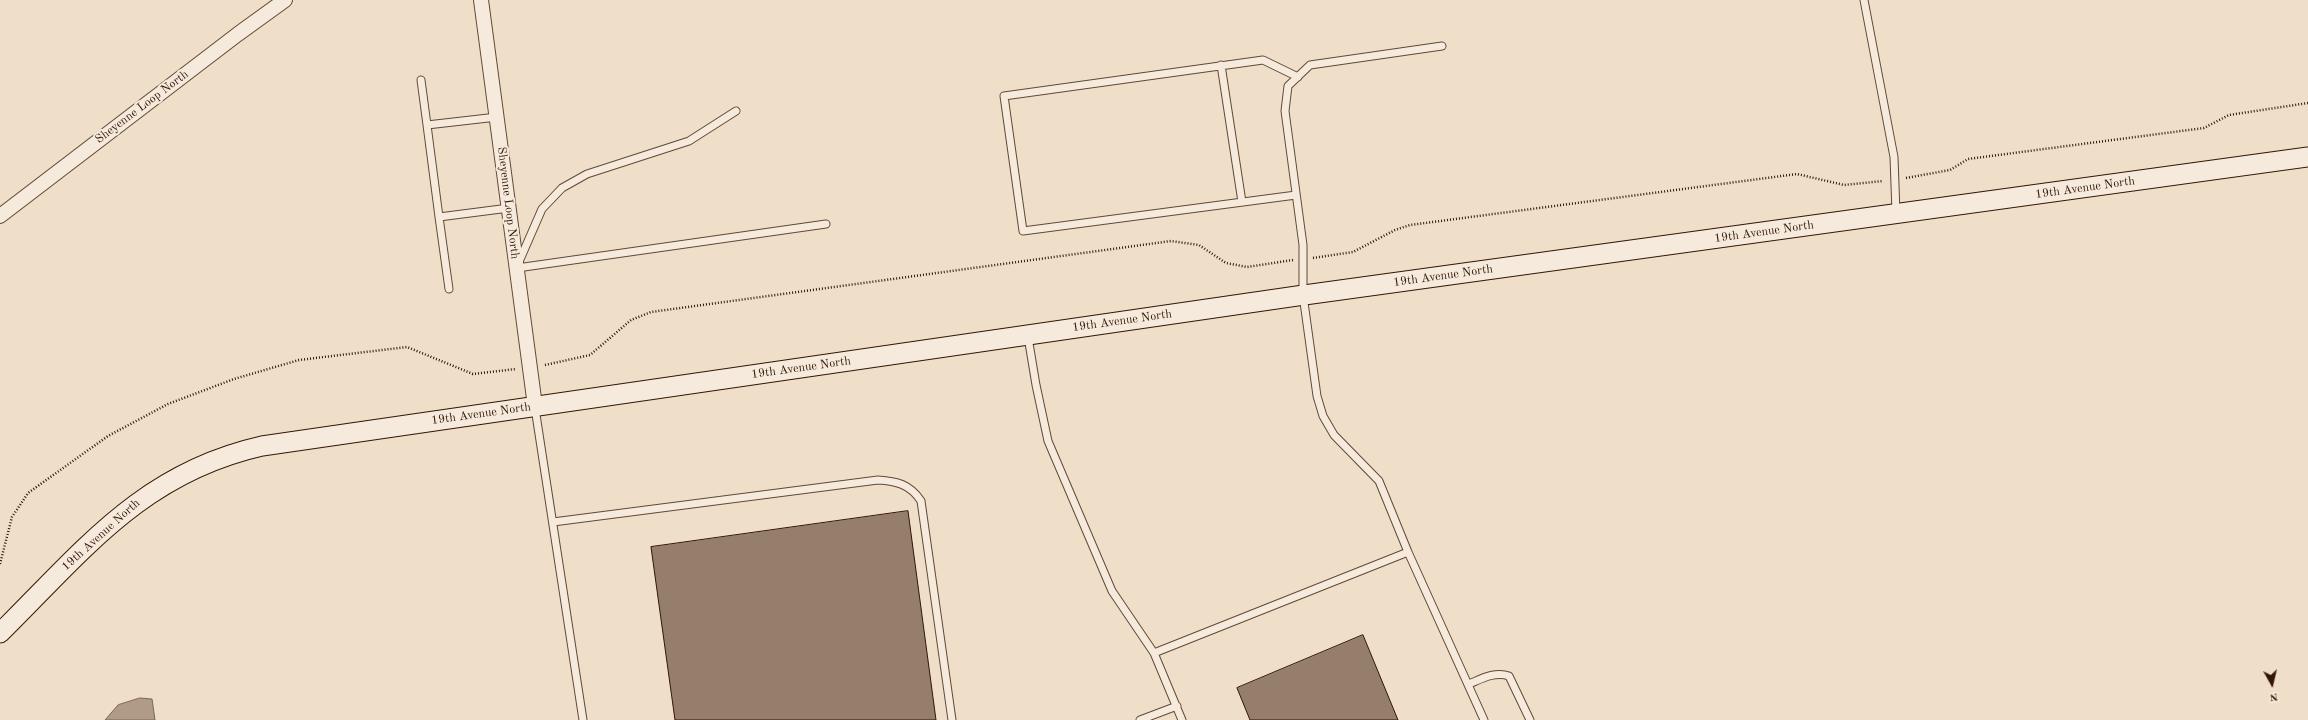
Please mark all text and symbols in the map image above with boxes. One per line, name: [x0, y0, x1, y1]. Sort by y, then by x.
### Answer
street label: Sheyenne Loop North: [93, 67, 191, 147]
street label: Sheyenne Loop North: [494, 146, 522, 260]
street label: 19th Avenue North: [2034, 174, 2136, 202]
street label: 19th Avenue North: [1713, 218, 1815, 246]
street label: 19th Avenue North: [1392, 262, 1494, 290]
street label: 19th Avenue North: [1071, 307, 1173, 335]
street label: 19th Avenue North: [750, 354, 852, 382]
street label: 19th Avenue North: [430, 400, 532, 428]
street label: 19th Avenue North: [59, 496, 143, 574]
north arrow: [2252, 664, 2292, 704]
text: N: [2269, 690, 2279, 702]

